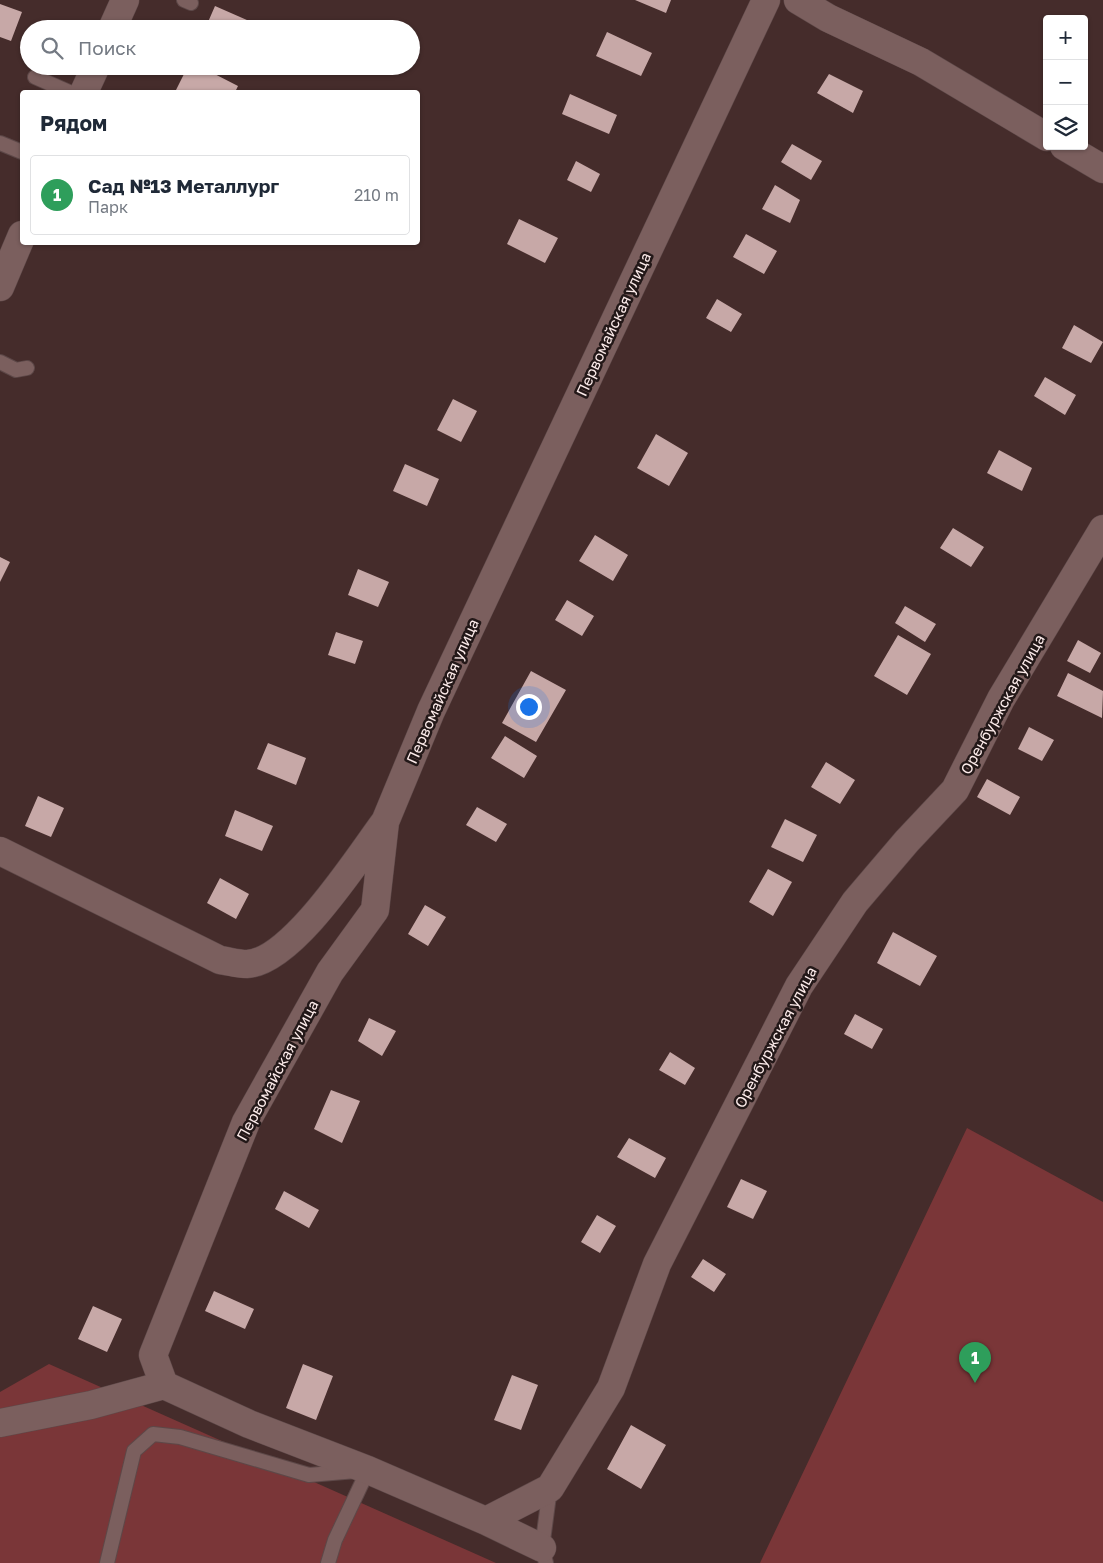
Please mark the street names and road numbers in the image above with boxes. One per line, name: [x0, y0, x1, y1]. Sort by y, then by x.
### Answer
street label: Первомайская улица: [572, 249, 654, 399]
street label: Первомайская улица: [402, 616, 482, 766]
street label: Оренбуржская улица: [956, 631, 1048, 777]
street label: Оренбуржская улица: [730, 963, 820, 1111]
street label: Первомайская улица: [232, 997, 322, 1143]

